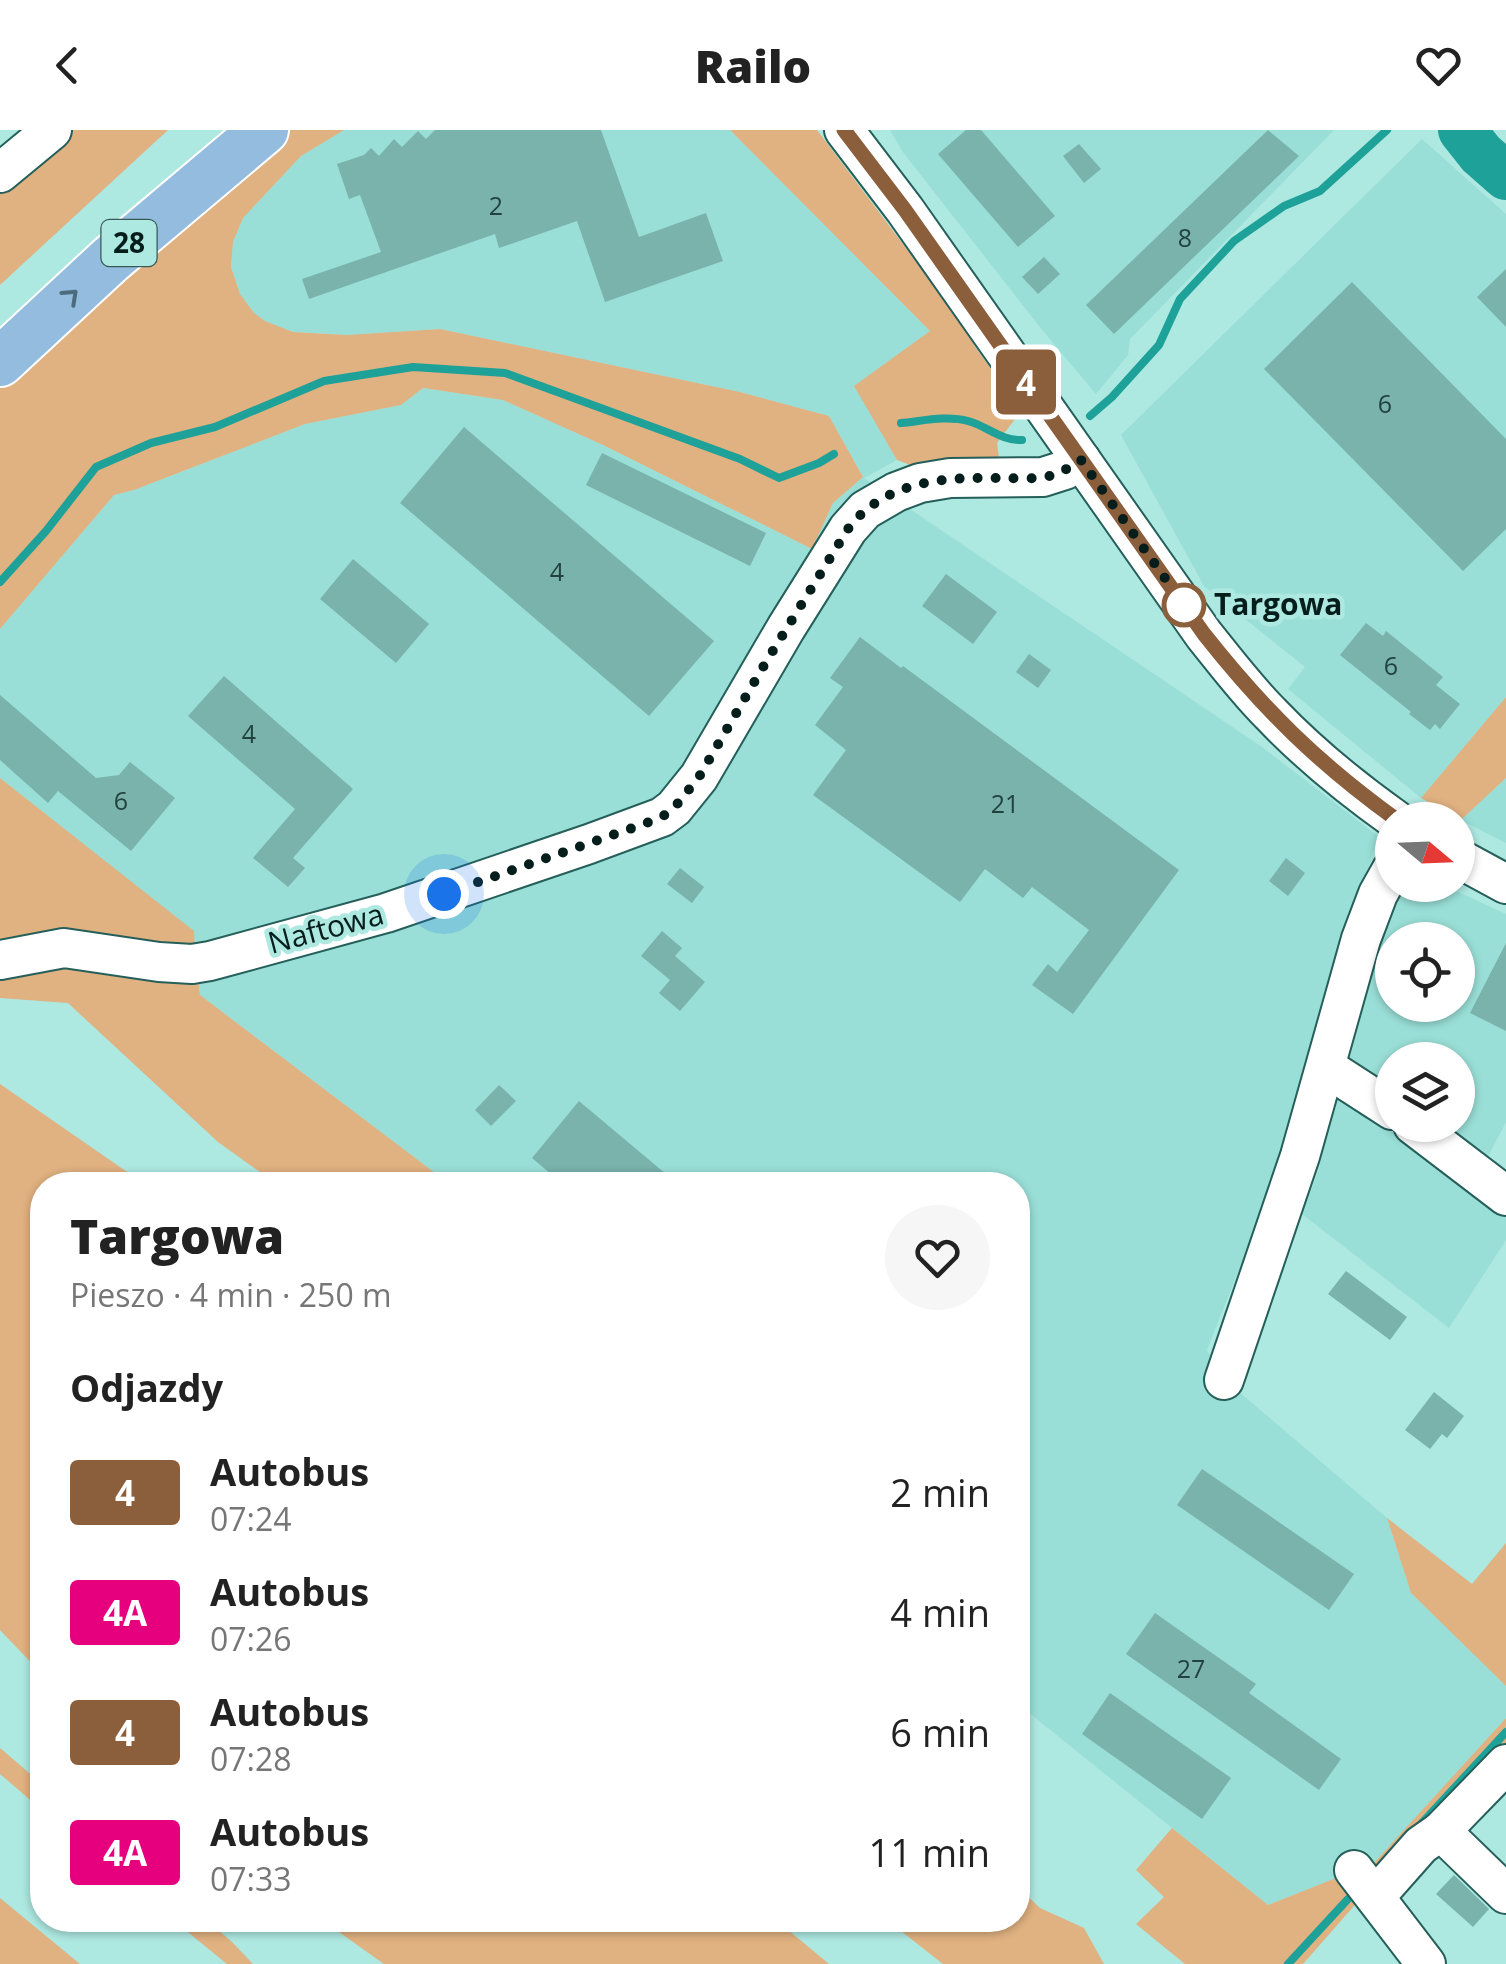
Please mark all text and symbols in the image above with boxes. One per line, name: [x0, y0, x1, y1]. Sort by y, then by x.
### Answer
text: Railo: [695, 35, 811, 96]
icon: back: [40, 38, 95, 93]
icon: heart: [1411, 38, 1466, 93]
house number: 2: [489, 188, 503, 222]
road number: 28: [102, 220, 156, 266]
house number: 8: [1178, 220, 1192, 254]
one-way arrow: [60, 290, 78, 308]
line badge: 4: [994, 350, 1058, 414]
text: 4: [1016, 359, 1036, 406]
house number: 6: [1378, 386, 1392, 420]
house number: 4: [550, 554, 564, 588]
place label: Targowa: [1214, 583, 1342, 624]
marker: Targowa: [1163, 584, 1205, 626]
house number: 6: [1384, 648, 1398, 682]
house number: 4: [242, 716, 256, 750]
house number: 6: [114, 783, 128, 817]
house number: 21: [991, 786, 1019, 820]
north arrow: [1375, 802, 1475, 902]
map controls: [1375, 802, 1475, 1142]
your location: [419, 869, 469, 919]
street label: Naftowa: [263, 892, 388, 963]
button: locate: [1375, 922, 1475, 1022]
button: layers: [1375, 1042, 1475, 1142]
text: Targowa: [70, 1203, 284, 1268]
button: heart: [885, 1205, 990, 1310]
text: Pieszo · 4 min · 250 m: [70, 1273, 392, 1316]
text: Odjazdy: [70, 1361, 223, 1413]
text: Autobus: [210, 1445, 369, 1497]
text: 2 min: [890, 1466, 990, 1518]
text: 4: [115, 1469, 135, 1516]
text: 07:24: [210, 1497, 292, 1540]
text: Autobus: [210, 1565, 369, 1617]
text: 4 min: [890, 1586, 990, 1638]
text: 4A: [103, 1589, 147, 1636]
text: 07:26: [210, 1617, 292, 1660]
house number: 27: [1177, 1651, 1205, 1685]
text: Autobus: [210, 1685, 369, 1737]
text: 6 min: [890, 1706, 990, 1758]
text: 4: [115, 1709, 135, 1756]
text: 07:28: [210, 1737, 292, 1780]
text: Autobus: [210, 1805, 369, 1857]
text: 11 min: [869, 1826, 990, 1878]
text: 4A: [103, 1829, 147, 1876]
text: 07:33: [210, 1857, 292, 1900]

